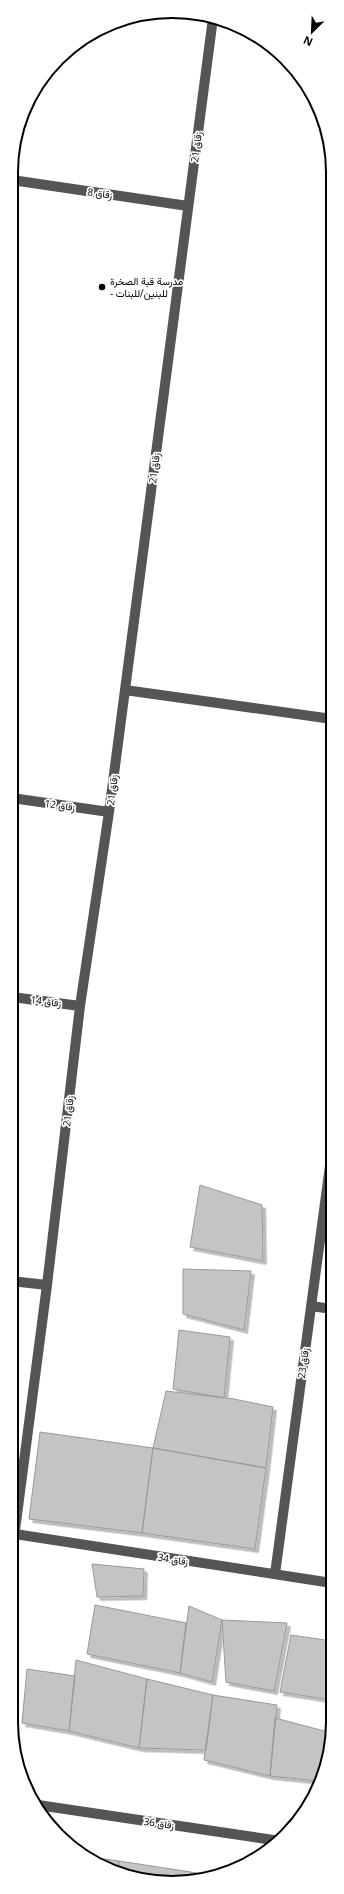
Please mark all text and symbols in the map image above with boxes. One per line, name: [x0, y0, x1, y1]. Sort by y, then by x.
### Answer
north arrow: [292, 12, 332, 52]
text: N: [301, 33, 315, 50]
street label: زقاق 21: [187, 131, 205, 163]
street label: زقاق 8: [87, 184, 113, 202]
place label: مدرسة قبة الصخرة - للبنين/للبنات: [110, 274, 183, 300]
marker: مدرسة قبة الصخرة - للبنين/للبنات: [97, 282, 107, 292]
street label: زقاق 21: [145, 452, 163, 484]
street label: زقاق 21: [103, 774, 121, 806]
street label: زقاق 12: [44, 796, 76, 814]
street label: زقاق 14: [30, 992, 62, 1010]
street label: زقاق 21: [59, 1095, 77, 1127]
street label: زقاق 23: [294, 1347, 312, 1379]
street label: زقاق 34: [157, 1550, 189, 1568]
street label: زقاق 36: [143, 1814, 175, 1832]

